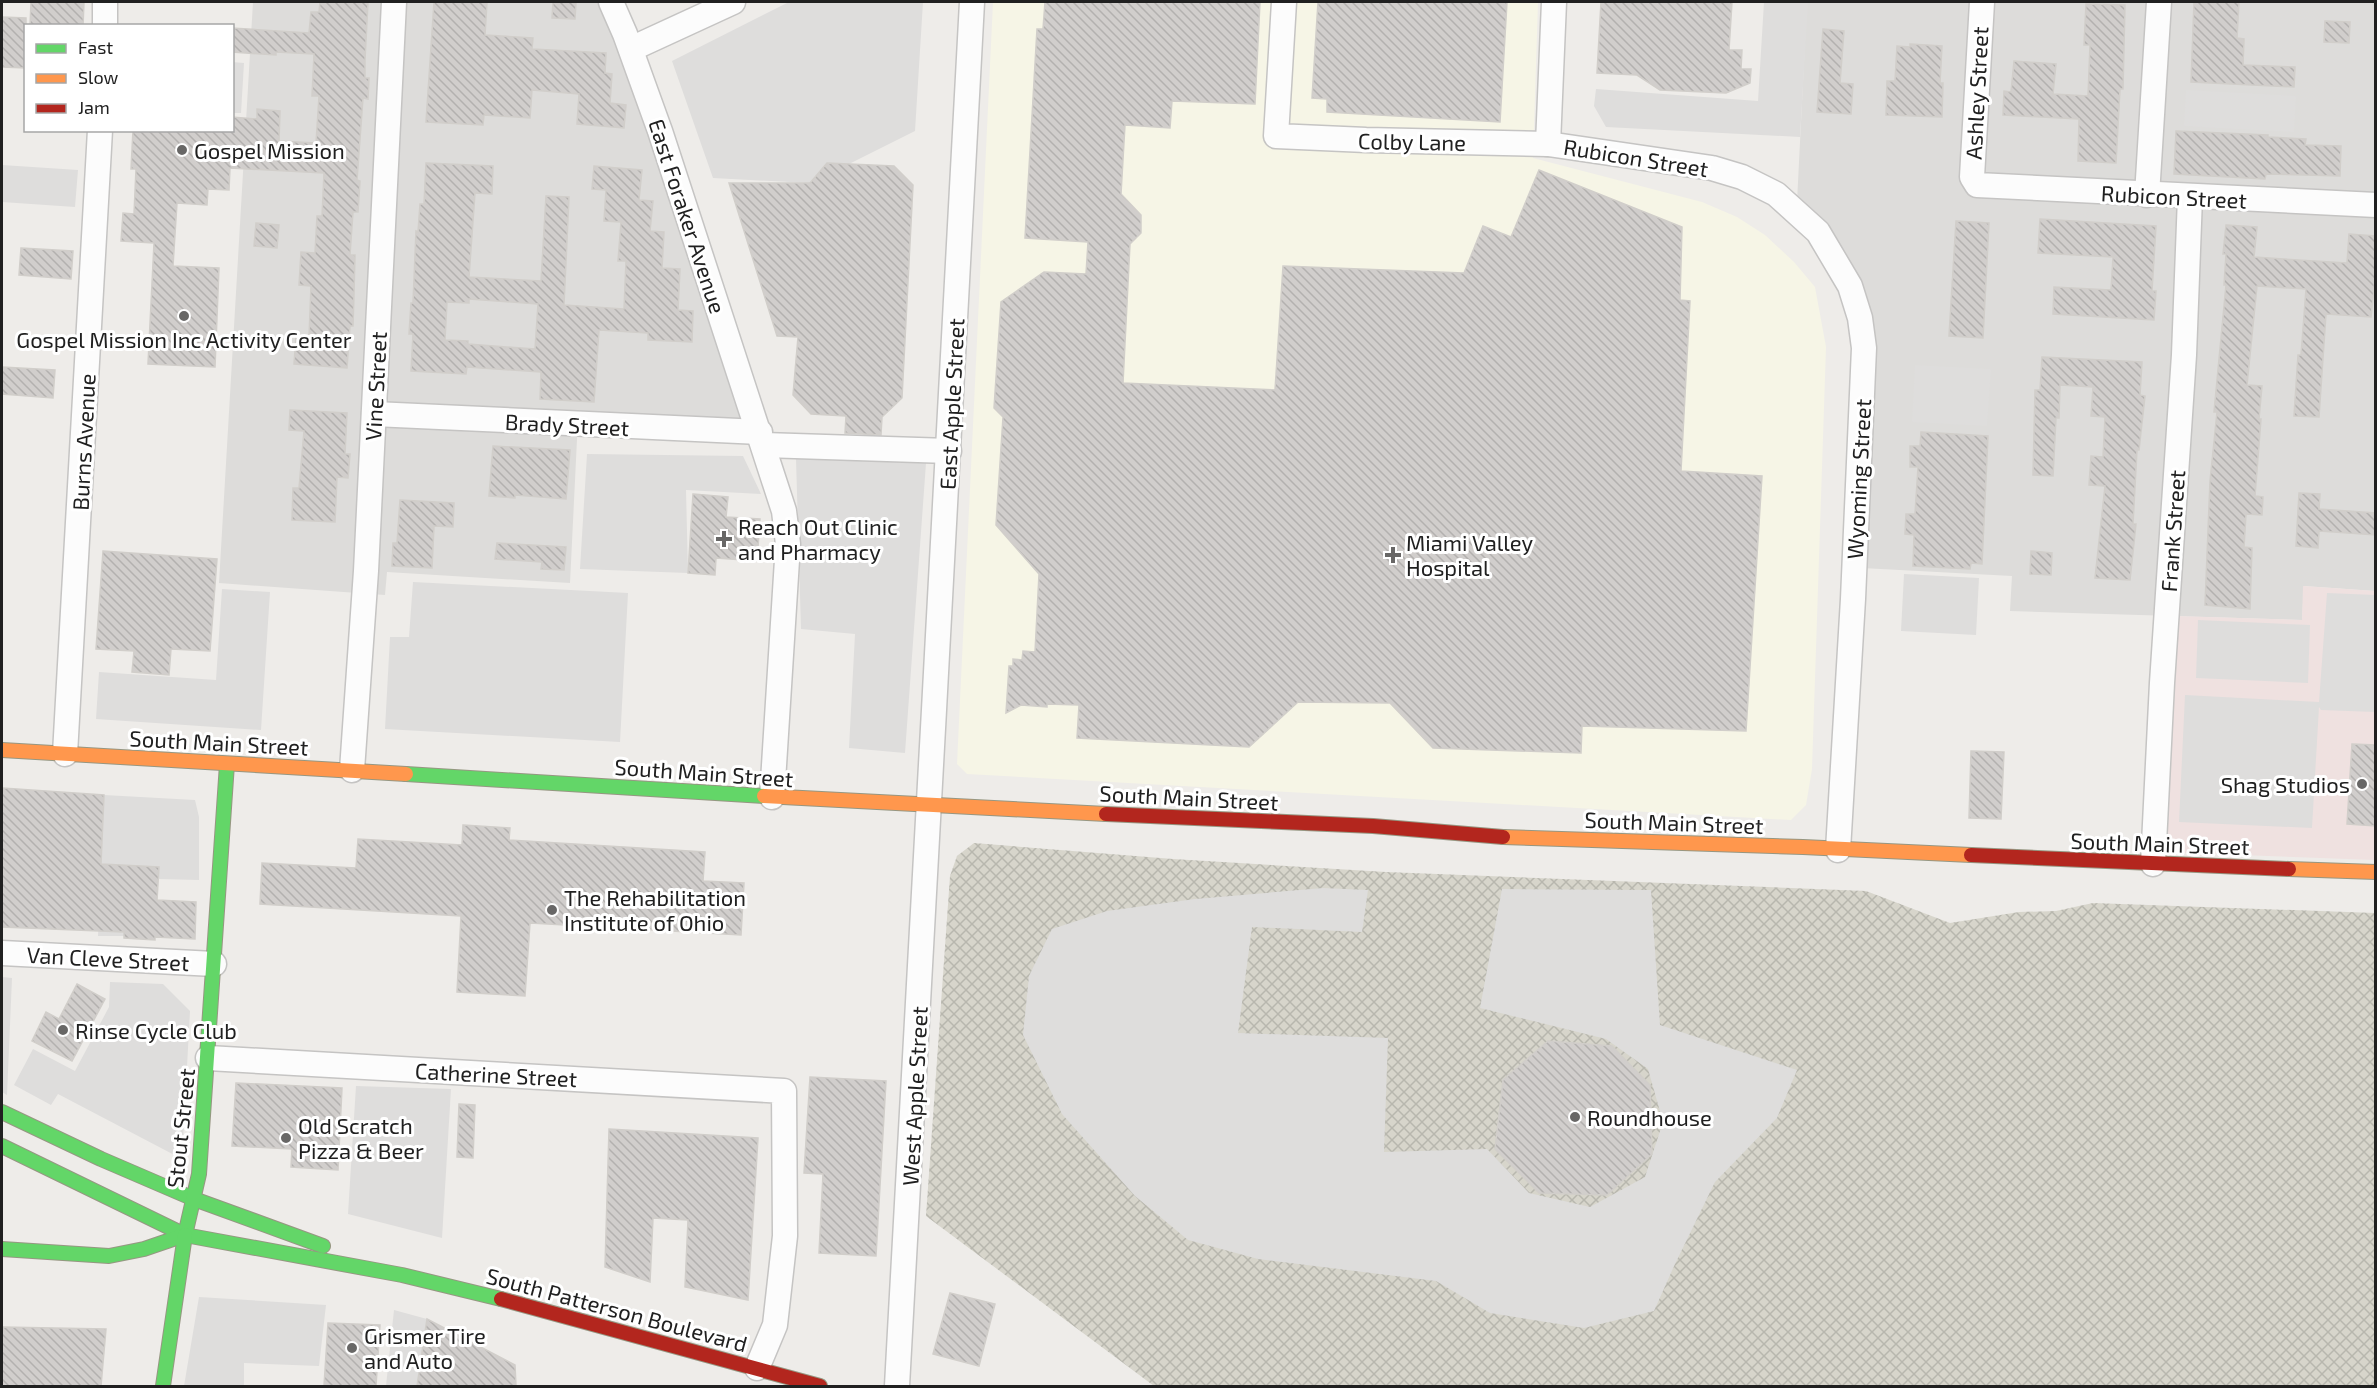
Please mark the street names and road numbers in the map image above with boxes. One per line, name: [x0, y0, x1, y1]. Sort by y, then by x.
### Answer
street label: Ashley Street: [1960, 26, 1992, 160]
street label: East Foraker Avenue: [644, 115, 732, 317]
street label: Colby Lane: [1358, 127, 1466, 155]
street label: Rubicon Street: [1562, 133, 1710, 181]
street label: Rubicon Street: [2100, 179, 2248, 213]
street label: East Apple Street: [934, 317, 968, 491]
street label: Vine Street: [359, 331, 391, 441]
street label: Burns Avenue: [66, 373, 100, 511]
street label: Wyoming Street: [1841, 398, 1875, 560]
street label: Brady Street: [504, 408, 630, 440]
street label: Frank Street: [2155, 469, 2189, 593]
street label: South Main Street: [129, 724, 309, 760]
street label: South Main Street: [614, 753, 794, 791]
street label: South Main Street: [1099, 779, 1279, 815]
street label: South Main Street: [1584, 806, 1764, 838]
street label: South Main Street: [2070, 827, 2250, 859]
street label: Van Cleve Street: [26, 941, 190, 975]
street label: West Apple Street: [896, 1006, 932, 1186]
street label: Catherine Street: [414, 1057, 578, 1091]
street label: Stout Street: [161, 1067, 199, 1189]
street label: South Patterson Boulevard: [484, 1262, 750, 1356]

